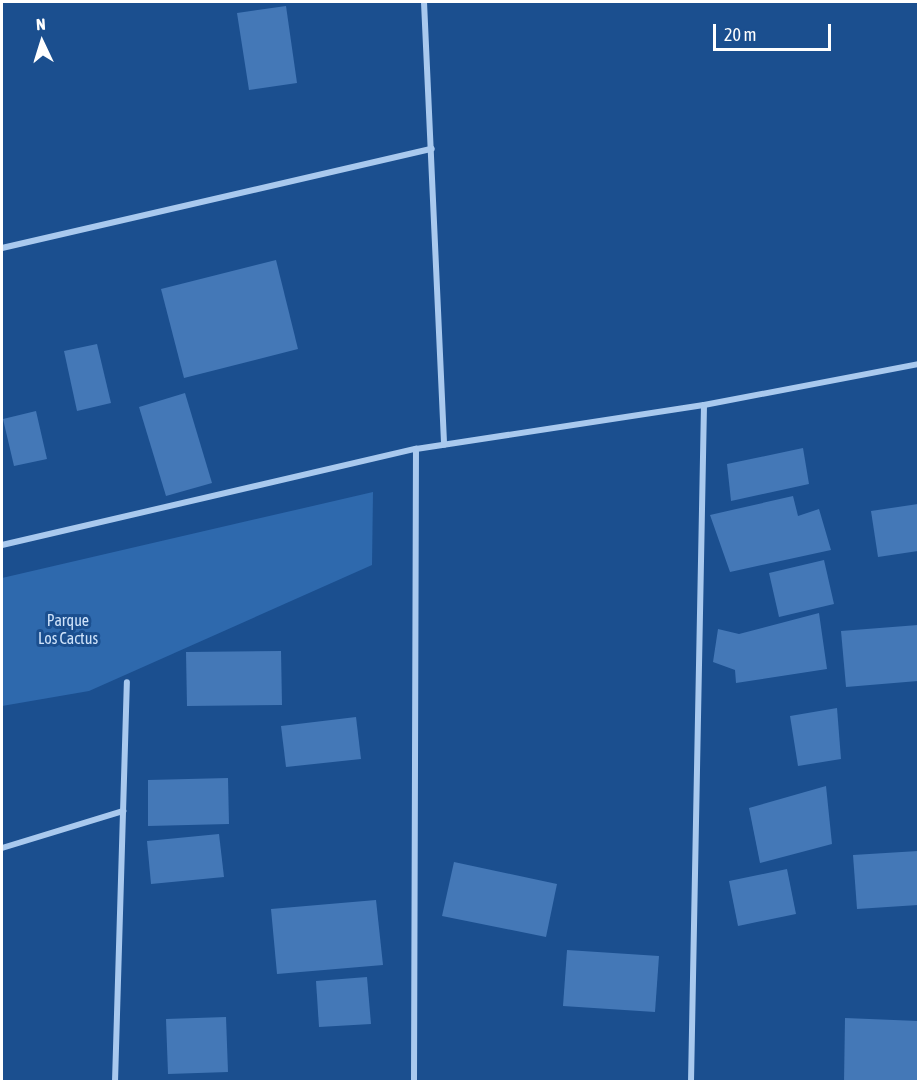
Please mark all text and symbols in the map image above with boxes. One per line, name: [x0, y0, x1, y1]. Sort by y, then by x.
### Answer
north arrow: [12, 12, 72, 72]
scale bar: [716, 12, 834, 50]
text: N: [35, 15, 46, 33]
text: 20 m: [724, 24, 756, 45]
park label: Parque Los Cactus: [38, 610, 98, 648]

